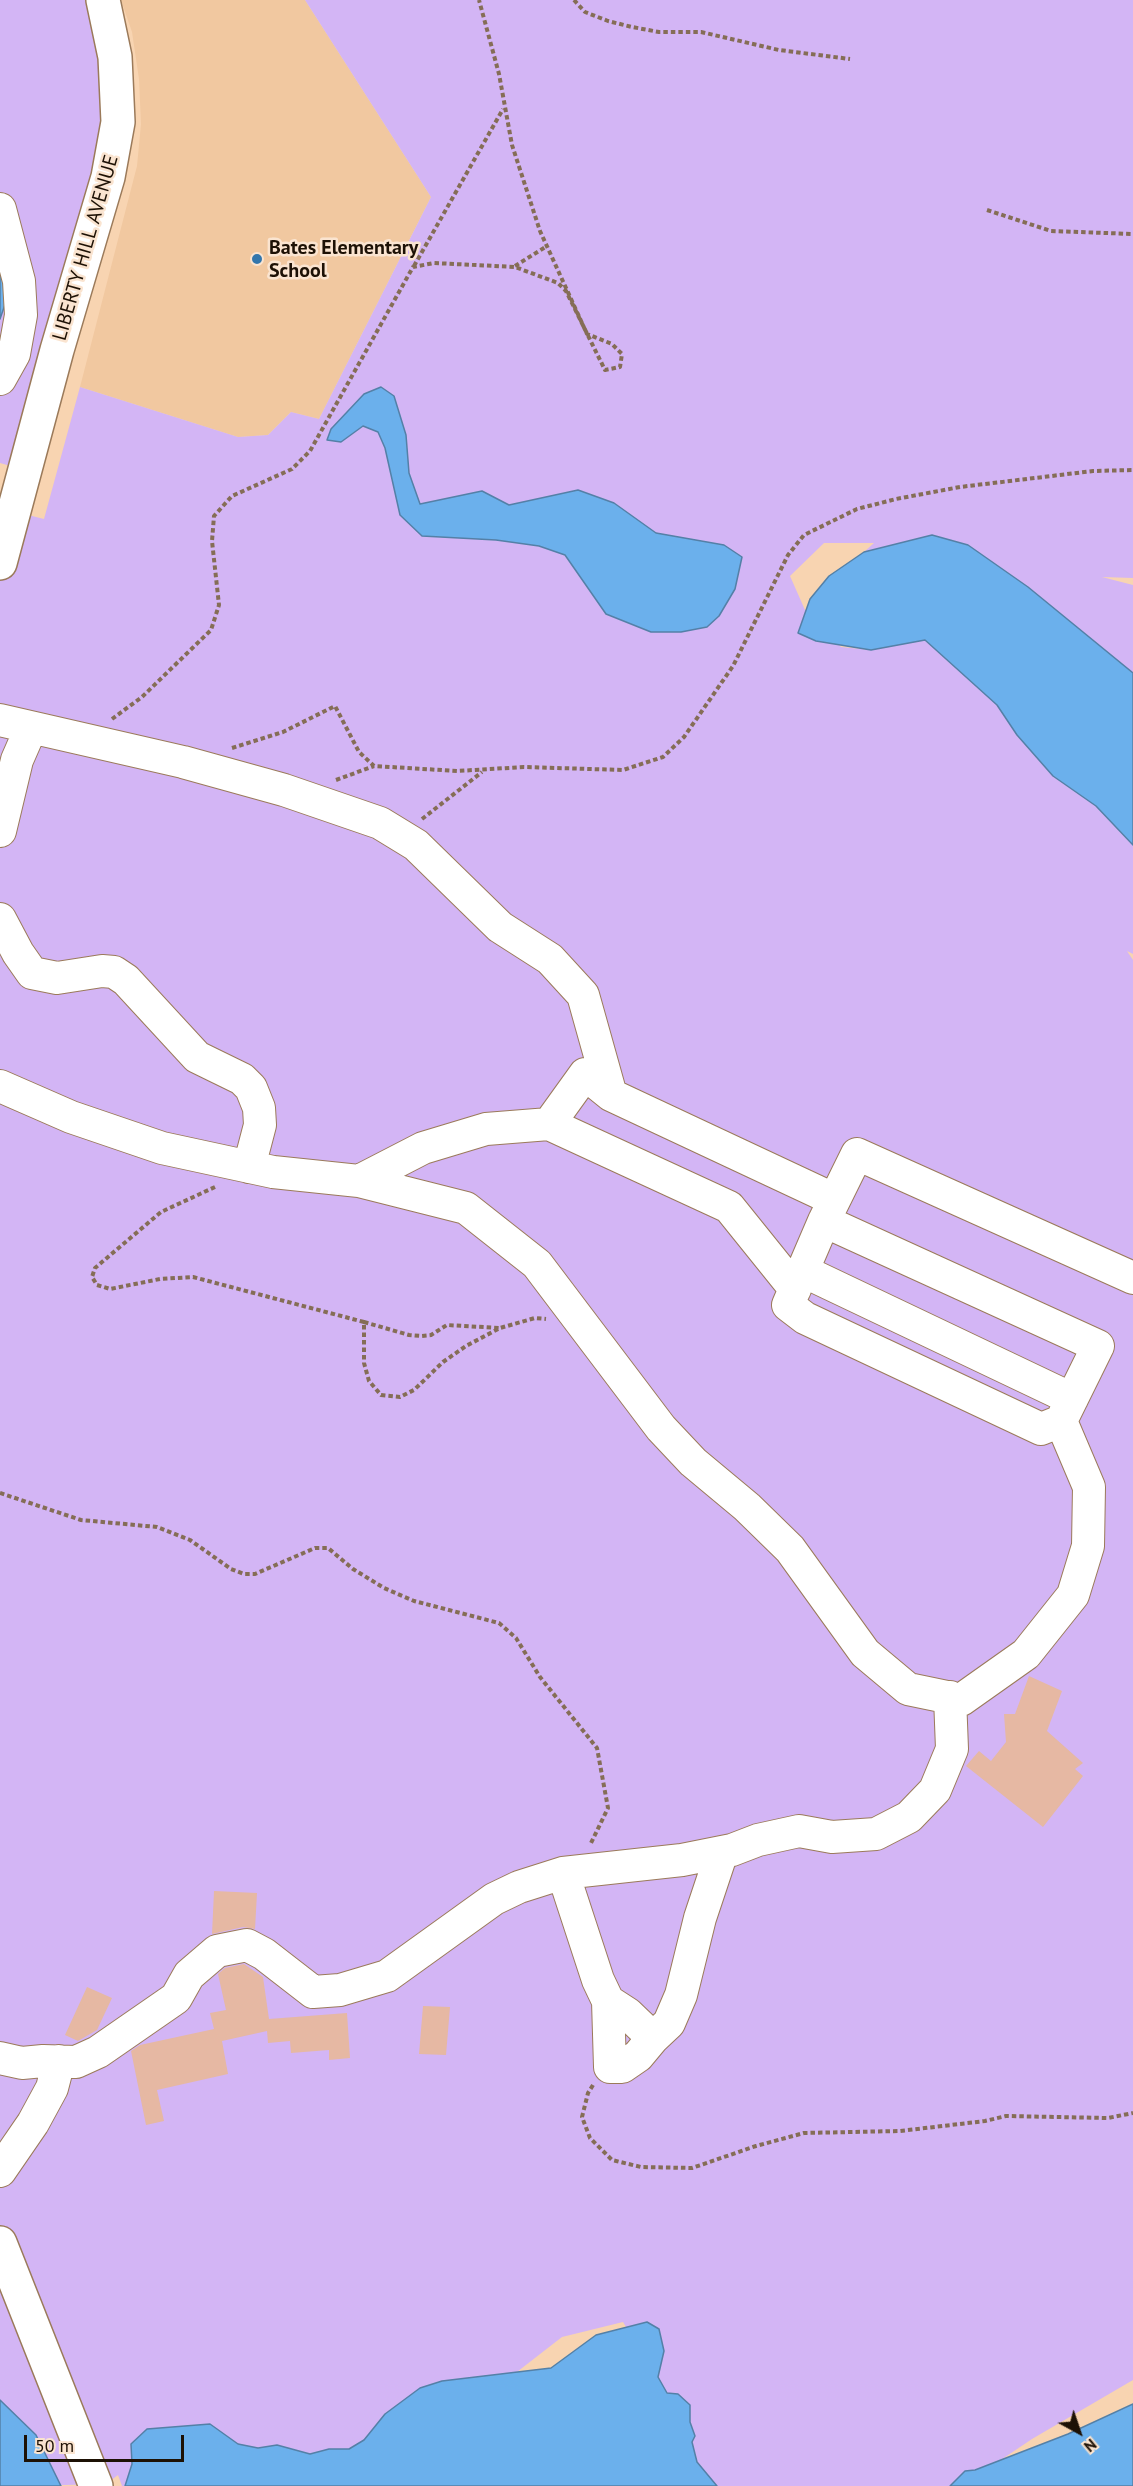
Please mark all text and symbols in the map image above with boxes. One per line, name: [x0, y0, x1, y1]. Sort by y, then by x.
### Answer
street label: LIBERTY HILL AVENUE: [48, 152, 124, 344]
place label: Bates Elementary School: [269, 236, 418, 283]
marker: Bates Elementary School: [250, 252, 264, 266]
north arrow: [1049, 2402, 1109, 2462]
scale bar: [27, 2423, 188, 2461]
text: 50 m: [35, 2434, 74, 2457]
text: N: [1080, 2435, 1101, 2457]

